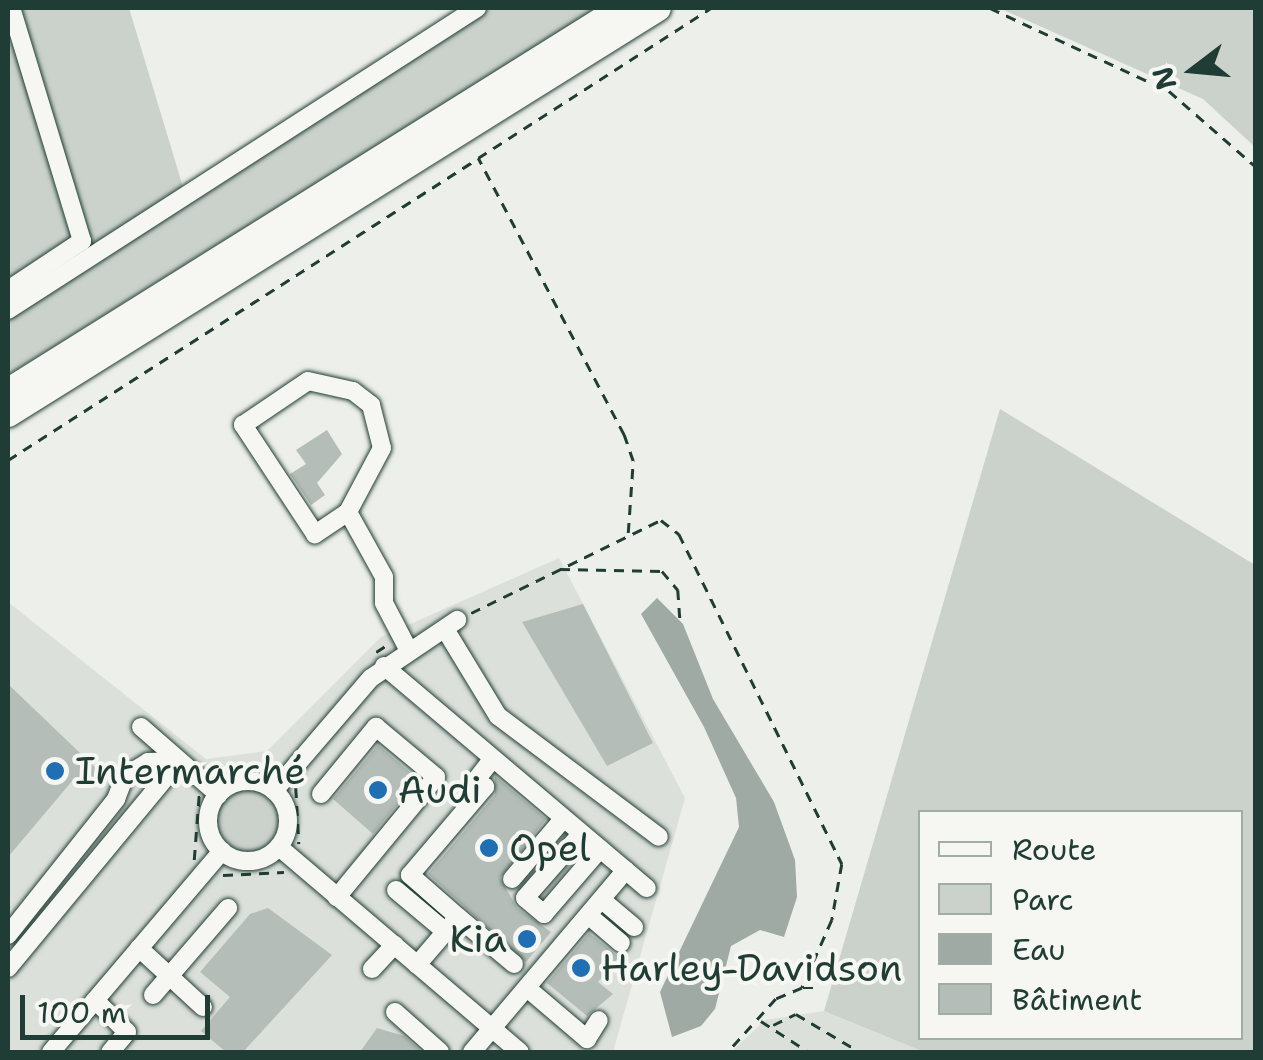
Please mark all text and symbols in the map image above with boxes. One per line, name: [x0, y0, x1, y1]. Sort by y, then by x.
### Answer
north arrow: [1143, 20, 1243, 120]
text: N: [1143, 62, 1185, 94]
place label: Intermarché: [75, 748, 306, 794]
marker: Intermarché: [44, 760, 66, 782]
place label: Audi: [398, 767, 482, 813]
marker: Audi: [367, 779, 389, 801]
legend: [918, 810, 1243, 1040]
place label: Opel: [509, 825, 591, 871]
text: Route: [1012, 829, 1096, 870]
marker: Opel: [478, 837, 500, 859]
text: Parc: [1012, 879, 1074, 920]
place label: Kia: [449, 916, 507, 962]
marker: Kia: [516, 928, 538, 950]
text: Eau: [1012, 929, 1066, 970]
place label: Harley-Davidson: [601, 945, 902, 991]
marker: Harley-Davidson: [570, 957, 592, 979]
scale bar: [25, 975, 215, 1037]
text: Bâtiment: [1012, 979, 1142, 1020]
text: 100 m: [37, 992, 127, 1033]

